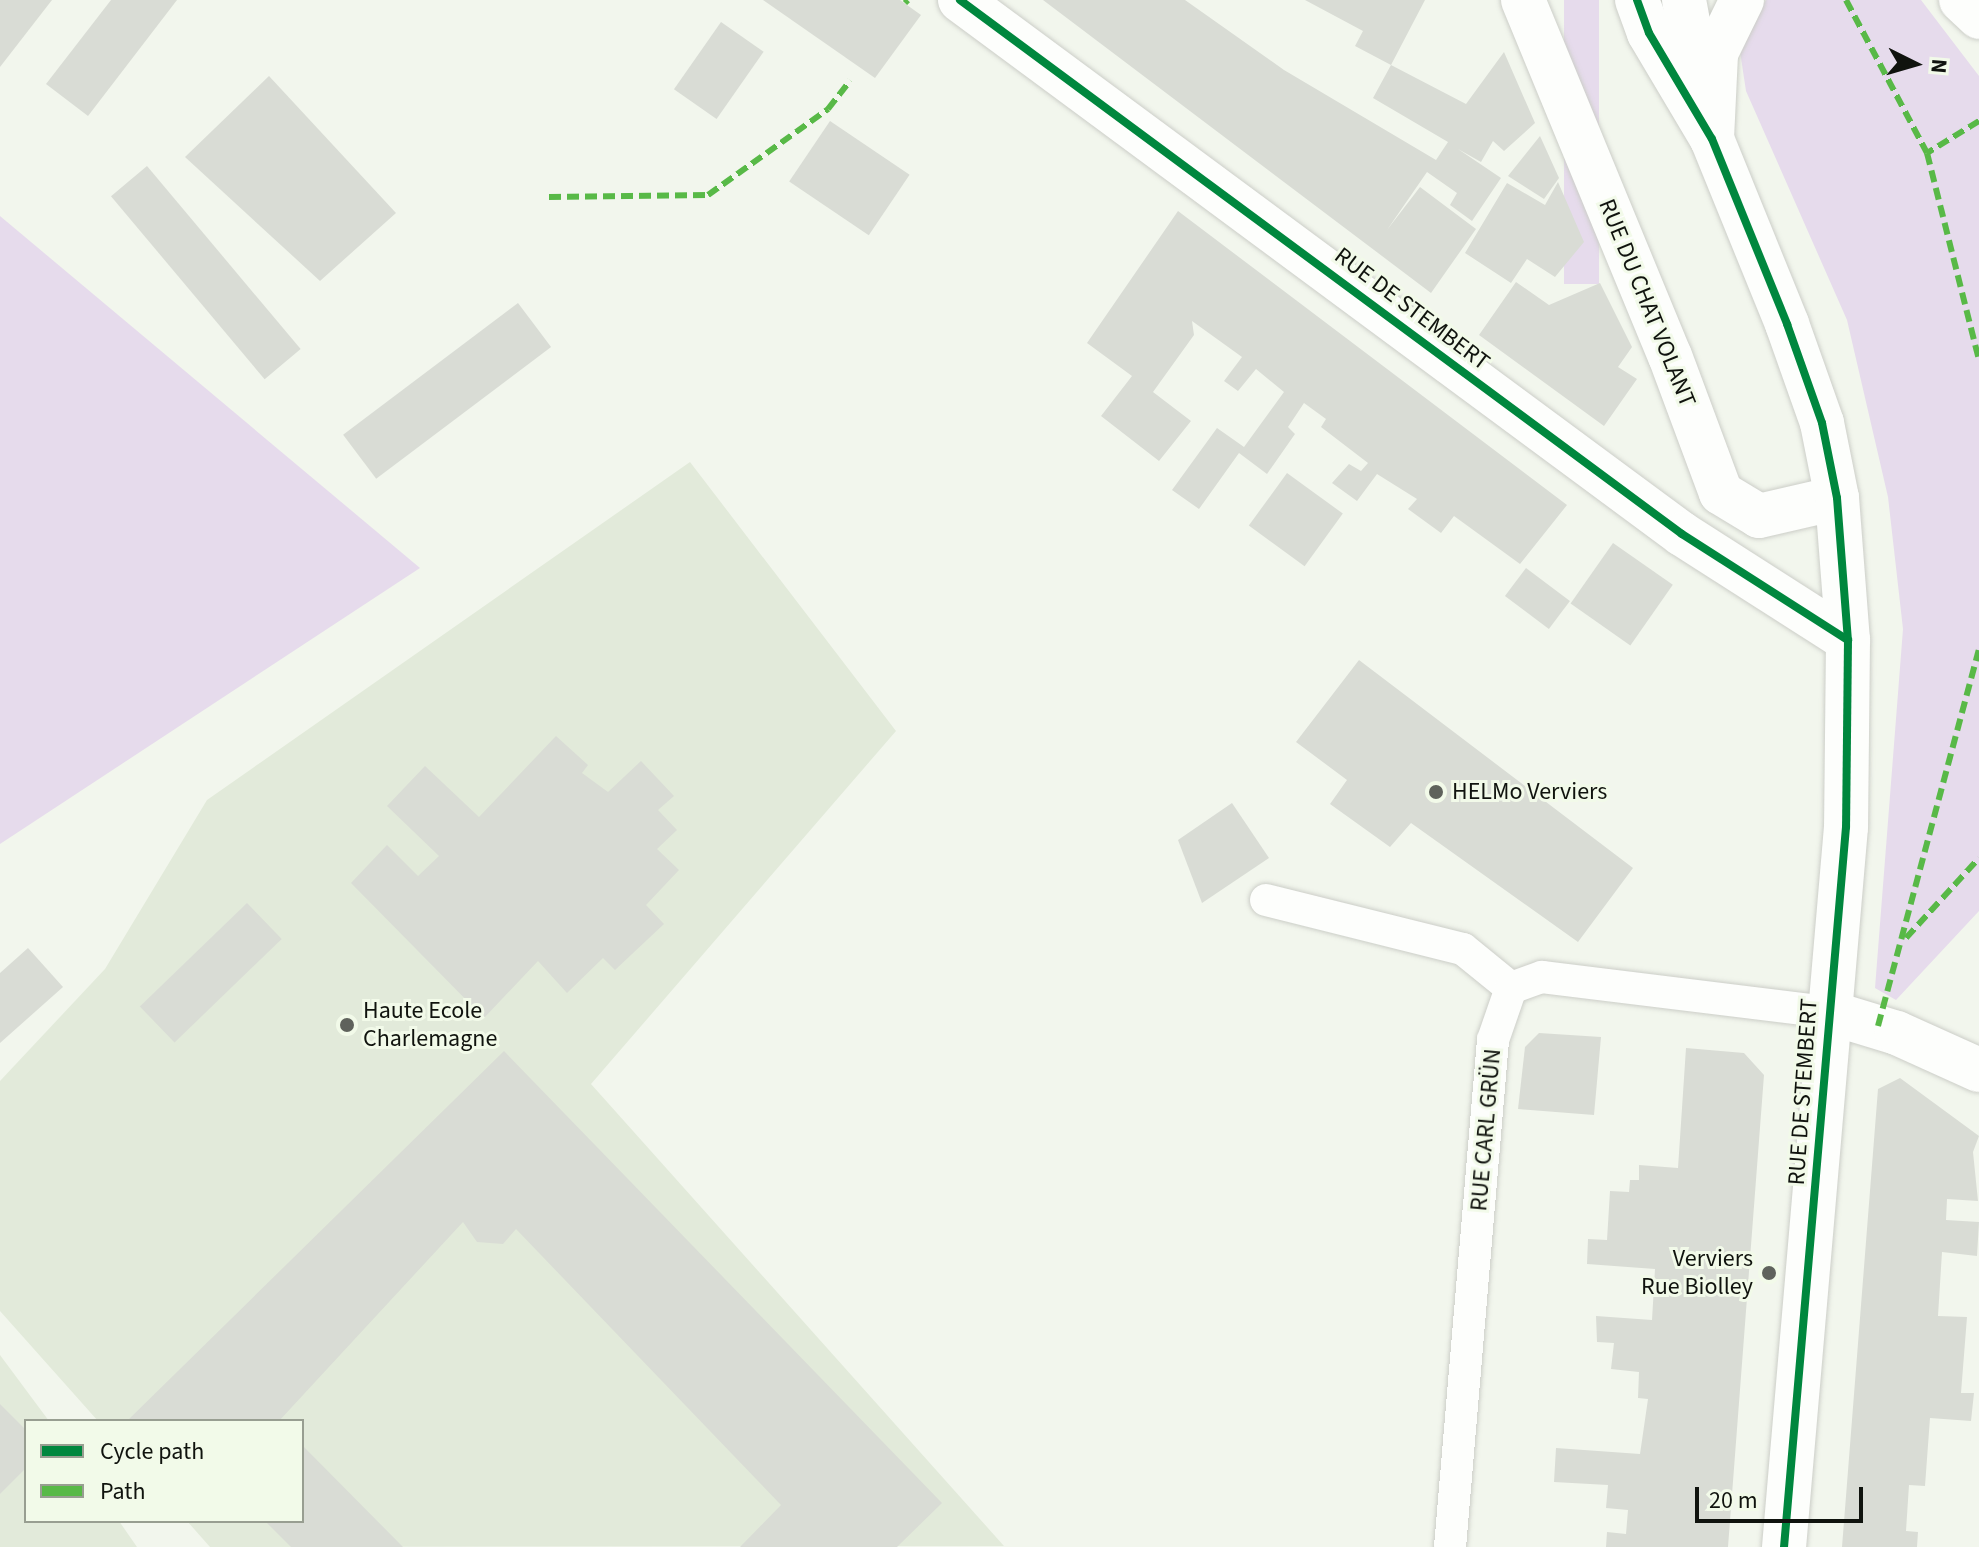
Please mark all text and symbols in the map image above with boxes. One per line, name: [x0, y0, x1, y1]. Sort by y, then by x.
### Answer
north arrow: [1875, 24, 1955, 104]
text: N: [1922, 57, 1955, 75]
street label: RUE DU CHAT VOLANT: [1592, 195, 1702, 411]
street label: RUE DE STEMBERT: [1329, 241, 1495, 377]
place label: HELMo Verviers: [1452, 778, 1607, 806]
marker: HELMo Verviers: [1427, 783, 1445, 801]
place label: Haute Ecole Charlemagne: [363, 997, 497, 1053]
street label: RUE DE STEMBERT: [1782, 998, 1824, 1186]
marker: Haute Ecole Charlemagne: [338, 1016, 356, 1034]
street label: RUE CARL GRÜN: [1465, 1048, 1507, 1212]
place label: Verviers Rue Biolley: [1641, 1245, 1753, 1301]
marker: Verviers Rue Biolley: [1760, 1264, 1778, 1282]
legend: [24, 1419, 304, 1523]
text: Cycle path: [100, 1434, 204, 1469]
scale bar: [1699, 1471, 1867, 1521]
text: Path: [100, 1474, 146, 1509]
text: 20 m: [1709, 1483, 1758, 1518]

